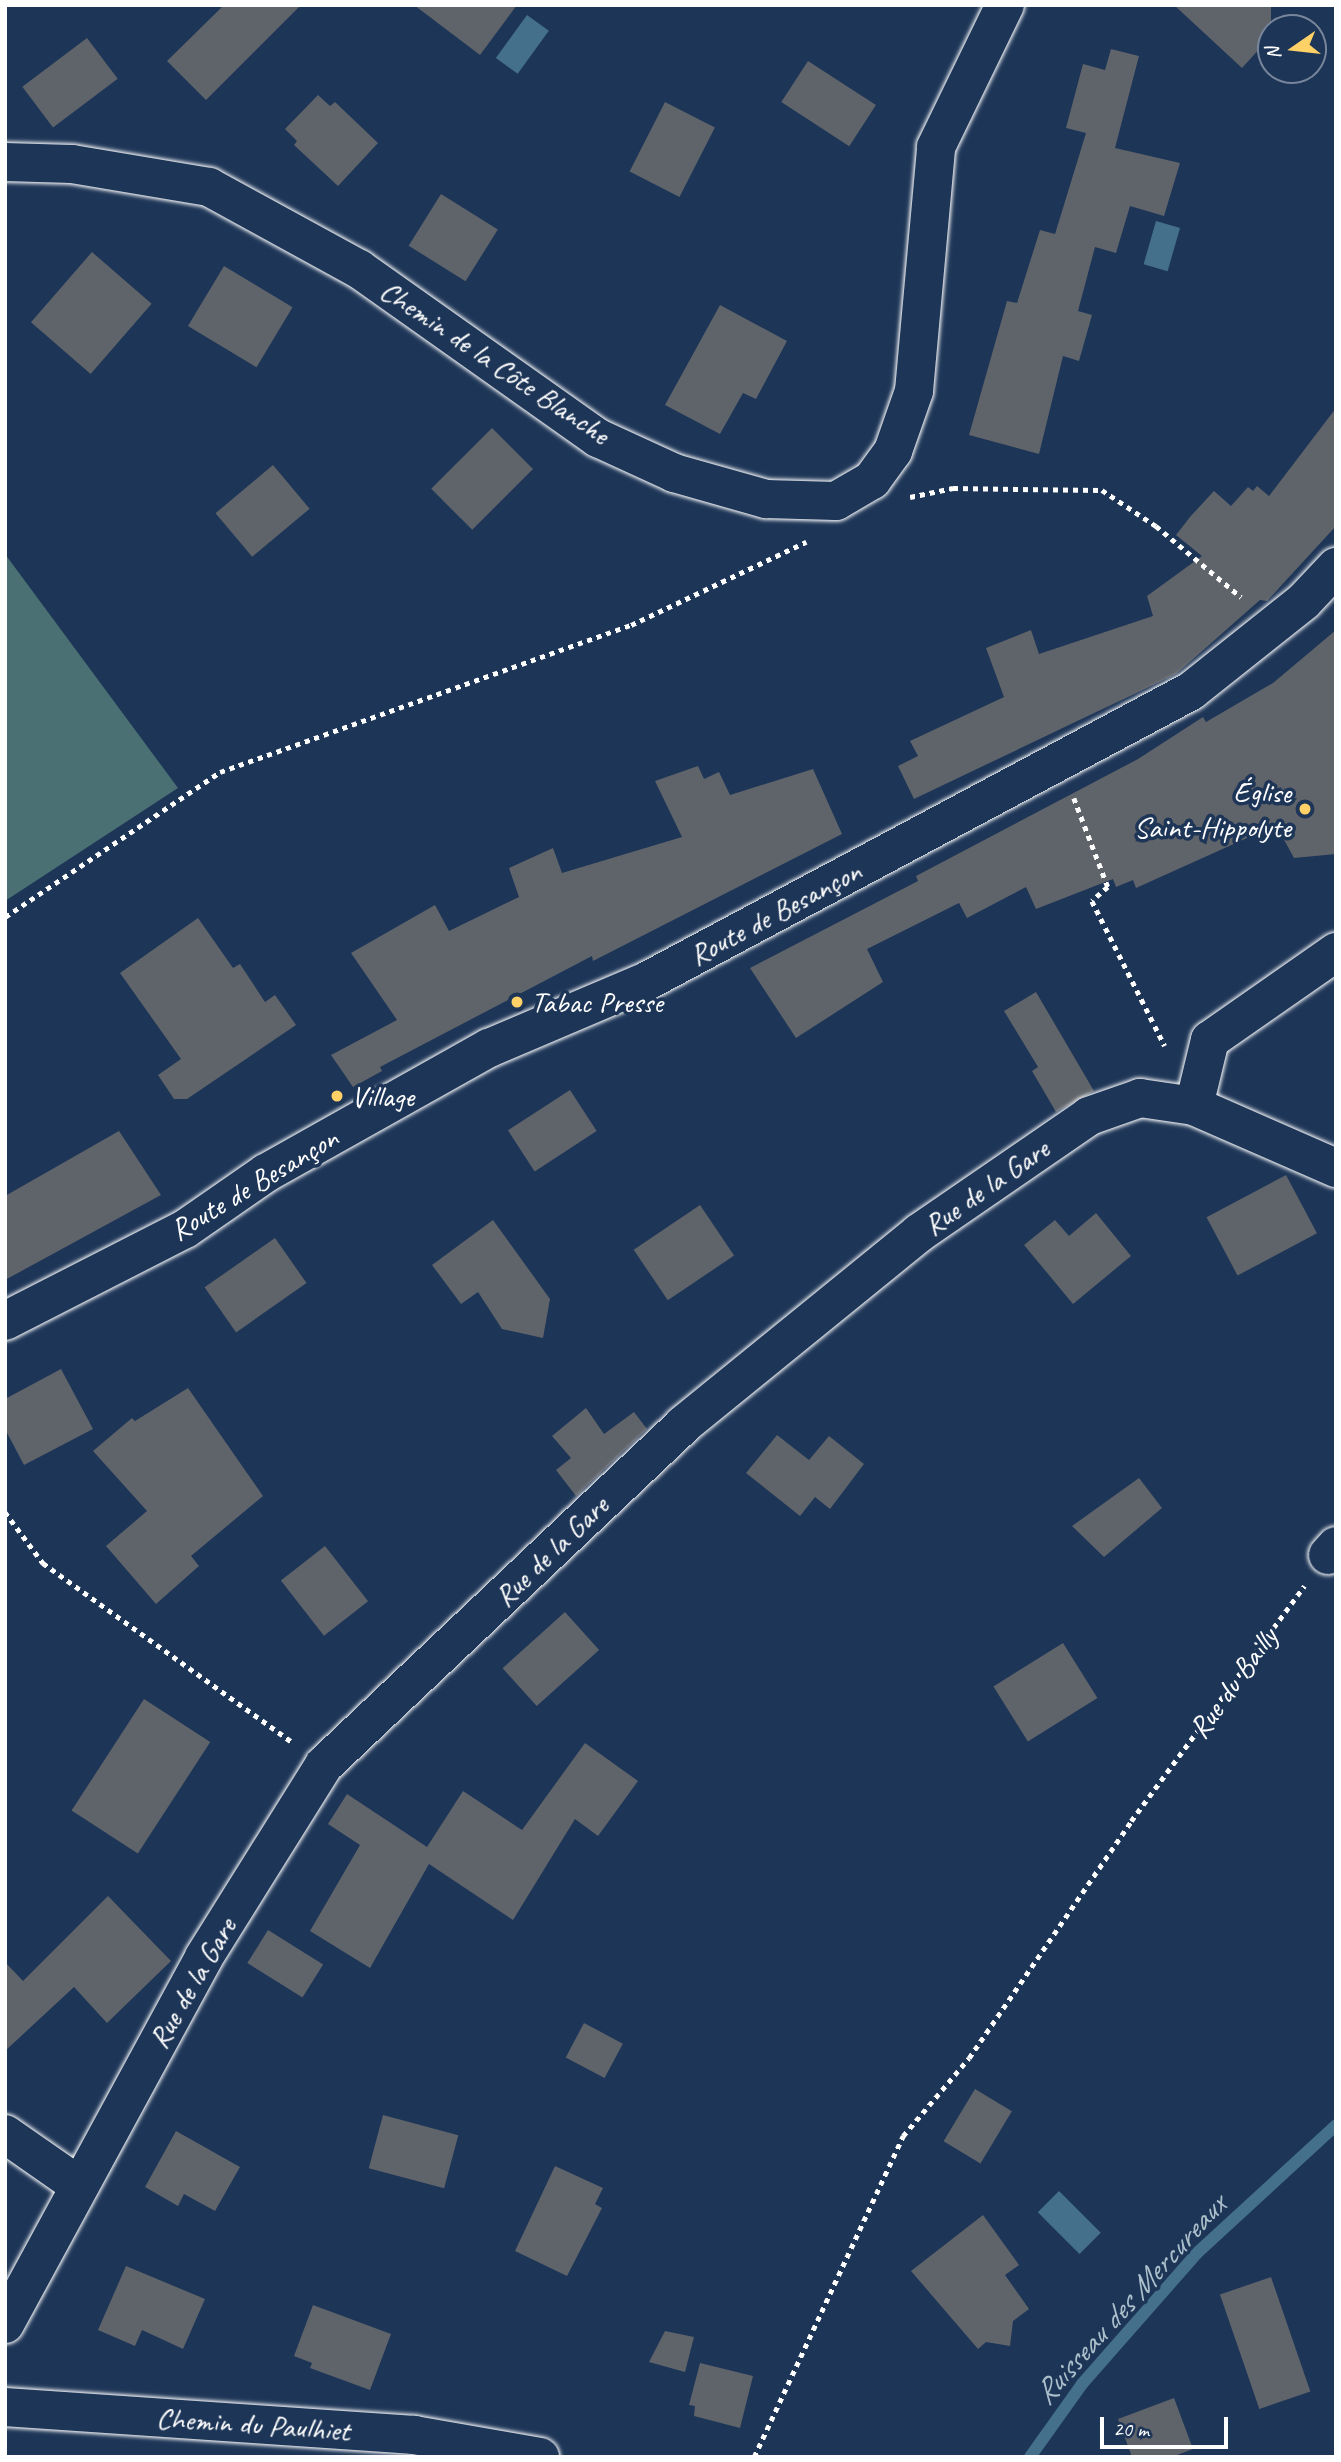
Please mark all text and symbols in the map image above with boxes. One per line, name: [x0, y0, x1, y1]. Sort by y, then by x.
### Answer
north arrow: [1257, 14, 1327, 84]
text: N: [1260, 45, 1287, 62]
street label: Chemin de la Côte Blanche: [373, 271, 617, 453]
place label: Église Saint-Hippolyte: [1134, 774, 1291, 844]
marker: Église Saint-Hippolyte: [1297, 801, 1313, 817]
street label: Route de Besançon: [683, 853, 867, 973]
place label: Tabac Presse: [531, 984, 663, 1020]
marker: Tabac Presse: [509, 994, 525, 1010]
place label: Village: [351, 1078, 414, 1114]
marker: Village: [329, 1088, 345, 1104]
street label: Route de Besançon: [164, 1120, 344, 1248]
street label: Rue de la Gare: [916, 1130, 1056, 1244]
street label: Rue de la Gare: [486, 1487, 616, 1615]
street label: Rue du Bailly: [1181, 1621, 1285, 1745]
street label: Rue de la Gare: [140, 1911, 244, 2055]
water label: Ruisseau des Mercureaux: [1026, 2187, 1234, 2413]
street label: Chemin du Paulhiet: [155, 2399, 351, 2449]
scale bar: [1103, 2402, 1231, 2446]
text: 20 m: [1113, 2416, 1149, 2442]

